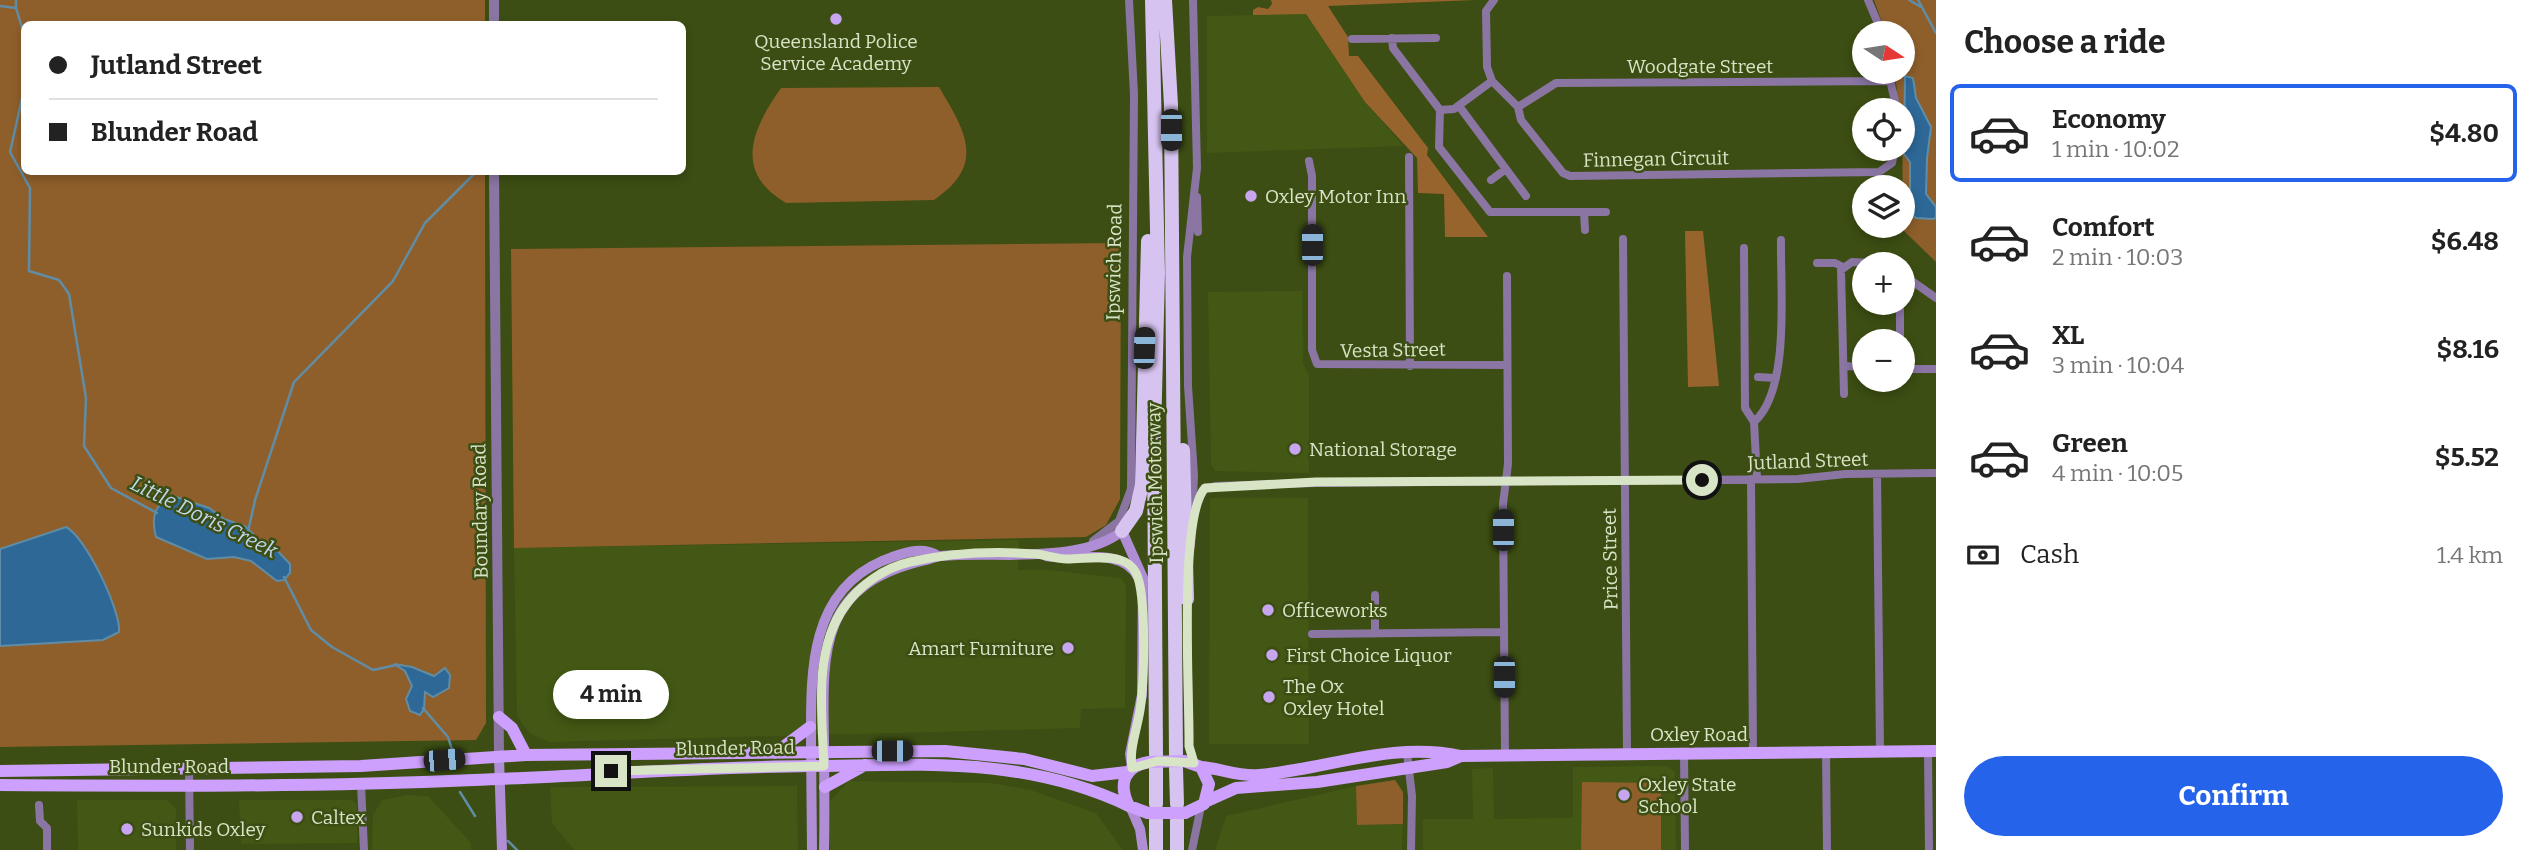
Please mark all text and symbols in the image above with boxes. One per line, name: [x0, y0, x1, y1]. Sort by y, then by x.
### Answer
marker: Queensland Police Service Academy: [828, 11, 844, 27]
north arrow: [1852, 21, 1914, 84]
map controls: [1852, 21, 1915, 392]
text: Choose a ride: [1964, 23, 2165, 61]
place label: Queensland Police Service Academy: [754, 30, 918, 75]
text: Jutland Street: [91, 50, 262, 81]
street label: Woodgate Street: [1627, 55, 1773, 78]
button: locate: [1852, 98, 1915, 161]
icon: car: [1968, 102, 2031, 165]
text: Economy: [2052, 104, 2166, 135]
car: [1161, 109, 1182, 151]
text: Blunder Road: [91, 117, 258, 148]
text: $4.80: [2429, 118, 2499, 149]
text: 1 min · 10:02: [2052, 135, 2180, 163]
street label: Finnegan Circuit: [1583, 146, 1729, 172]
button: layers: [1852, 175, 1915, 238]
place label: Oxley Motor Inn: [1265, 185, 1406, 208]
marker: Oxley Motor Inn: [1243, 188, 1259, 204]
street label: Ipswich Road: [1101, 203, 1127, 321]
icon: car: [1968, 210, 2031, 273]
text: Comfort: [2052, 212, 2155, 243]
car: [1302, 224, 1323, 266]
text: $6.48: [2431, 226, 2499, 257]
text: 2 min · 10:03: [2052, 243, 2183, 271]
button: +: [1852, 252, 1915, 315]
icon: car: [1968, 318, 2031, 381]
text: XL: [2052, 320, 2084, 351]
car: [1133, 327, 1156, 369]
button: −: [1852, 329, 1915, 392]
text: $8.16: [2436, 334, 2499, 365]
street label: Vesta Street: [1340, 338, 1446, 362]
text: 3 min · 10:04: [2052, 351, 2184, 379]
street label: Ipswich Motorway: [1142, 401, 1168, 564]
icon: car: [1968, 426, 2031, 489]
text: Green: [2052, 428, 2128, 459]
place label: National Storage: [1309, 438, 1457, 461]
marker: National Storage: [1287, 441, 1303, 457]
text: $5.52: [2435, 442, 2499, 473]
street label: Boundary Road: [467, 443, 493, 579]
street label: Jutland Street: [1746, 447, 1869, 475]
text: 4 min · 10:05: [2052, 459, 2183, 487]
route start: [1686, 464, 1718, 496]
water label: Little Doris Creek: [126, 470, 282, 564]
street label: Price Street: [1598, 508, 1622, 610]
car: [1493, 509, 1514, 551]
icon: cash: [1964, 536, 2002, 574]
text: Cash: [2020, 539, 2079, 570]
text: 1.4 km: [2437, 541, 2503, 569]
place label: Officeworks: [1282, 599, 1388, 622]
marker: Officeworks: [1260, 602, 1276, 618]
place label: Amart Furniture: [908, 637, 1054, 660]
marker: Amart Furniture: [1060, 640, 1076, 656]
place label: First Choice Liquor: [1286, 644, 1452, 667]
marker: First Choice Liquor: [1264, 647, 1280, 663]
car: [1494, 656, 1515, 698]
callout: 4 min: [553, 670, 669, 718]
place label: The Ox Oxley Hotel: [1283, 675, 1384, 720]
text: 4 min: [580, 680, 642, 708]
marker: The Ox Oxley Hotel: [1261, 689, 1277, 705]
street label: Oxley Road: [1650, 723, 1748, 746]
street label: Blunder Road: [675, 735, 795, 761]
car: [872, 741, 914, 762]
car: [423, 748, 466, 772]
street label: Blunder Road: [109, 755, 229, 778]
route end: [595, 755, 627, 787]
button: Confirm: [1964, 756, 2503, 836]
place label: Oxley State School: [1638, 773, 1736, 818]
marker: Oxley State School: [1616, 787, 1632, 803]
place label: Caltex: [311, 806, 366, 829]
marker: Caltex: [289, 809, 305, 825]
place label: Sunkids Oxley: [141, 818, 267, 841]
marker: Sunkids Oxley: [119, 821, 135, 837]

